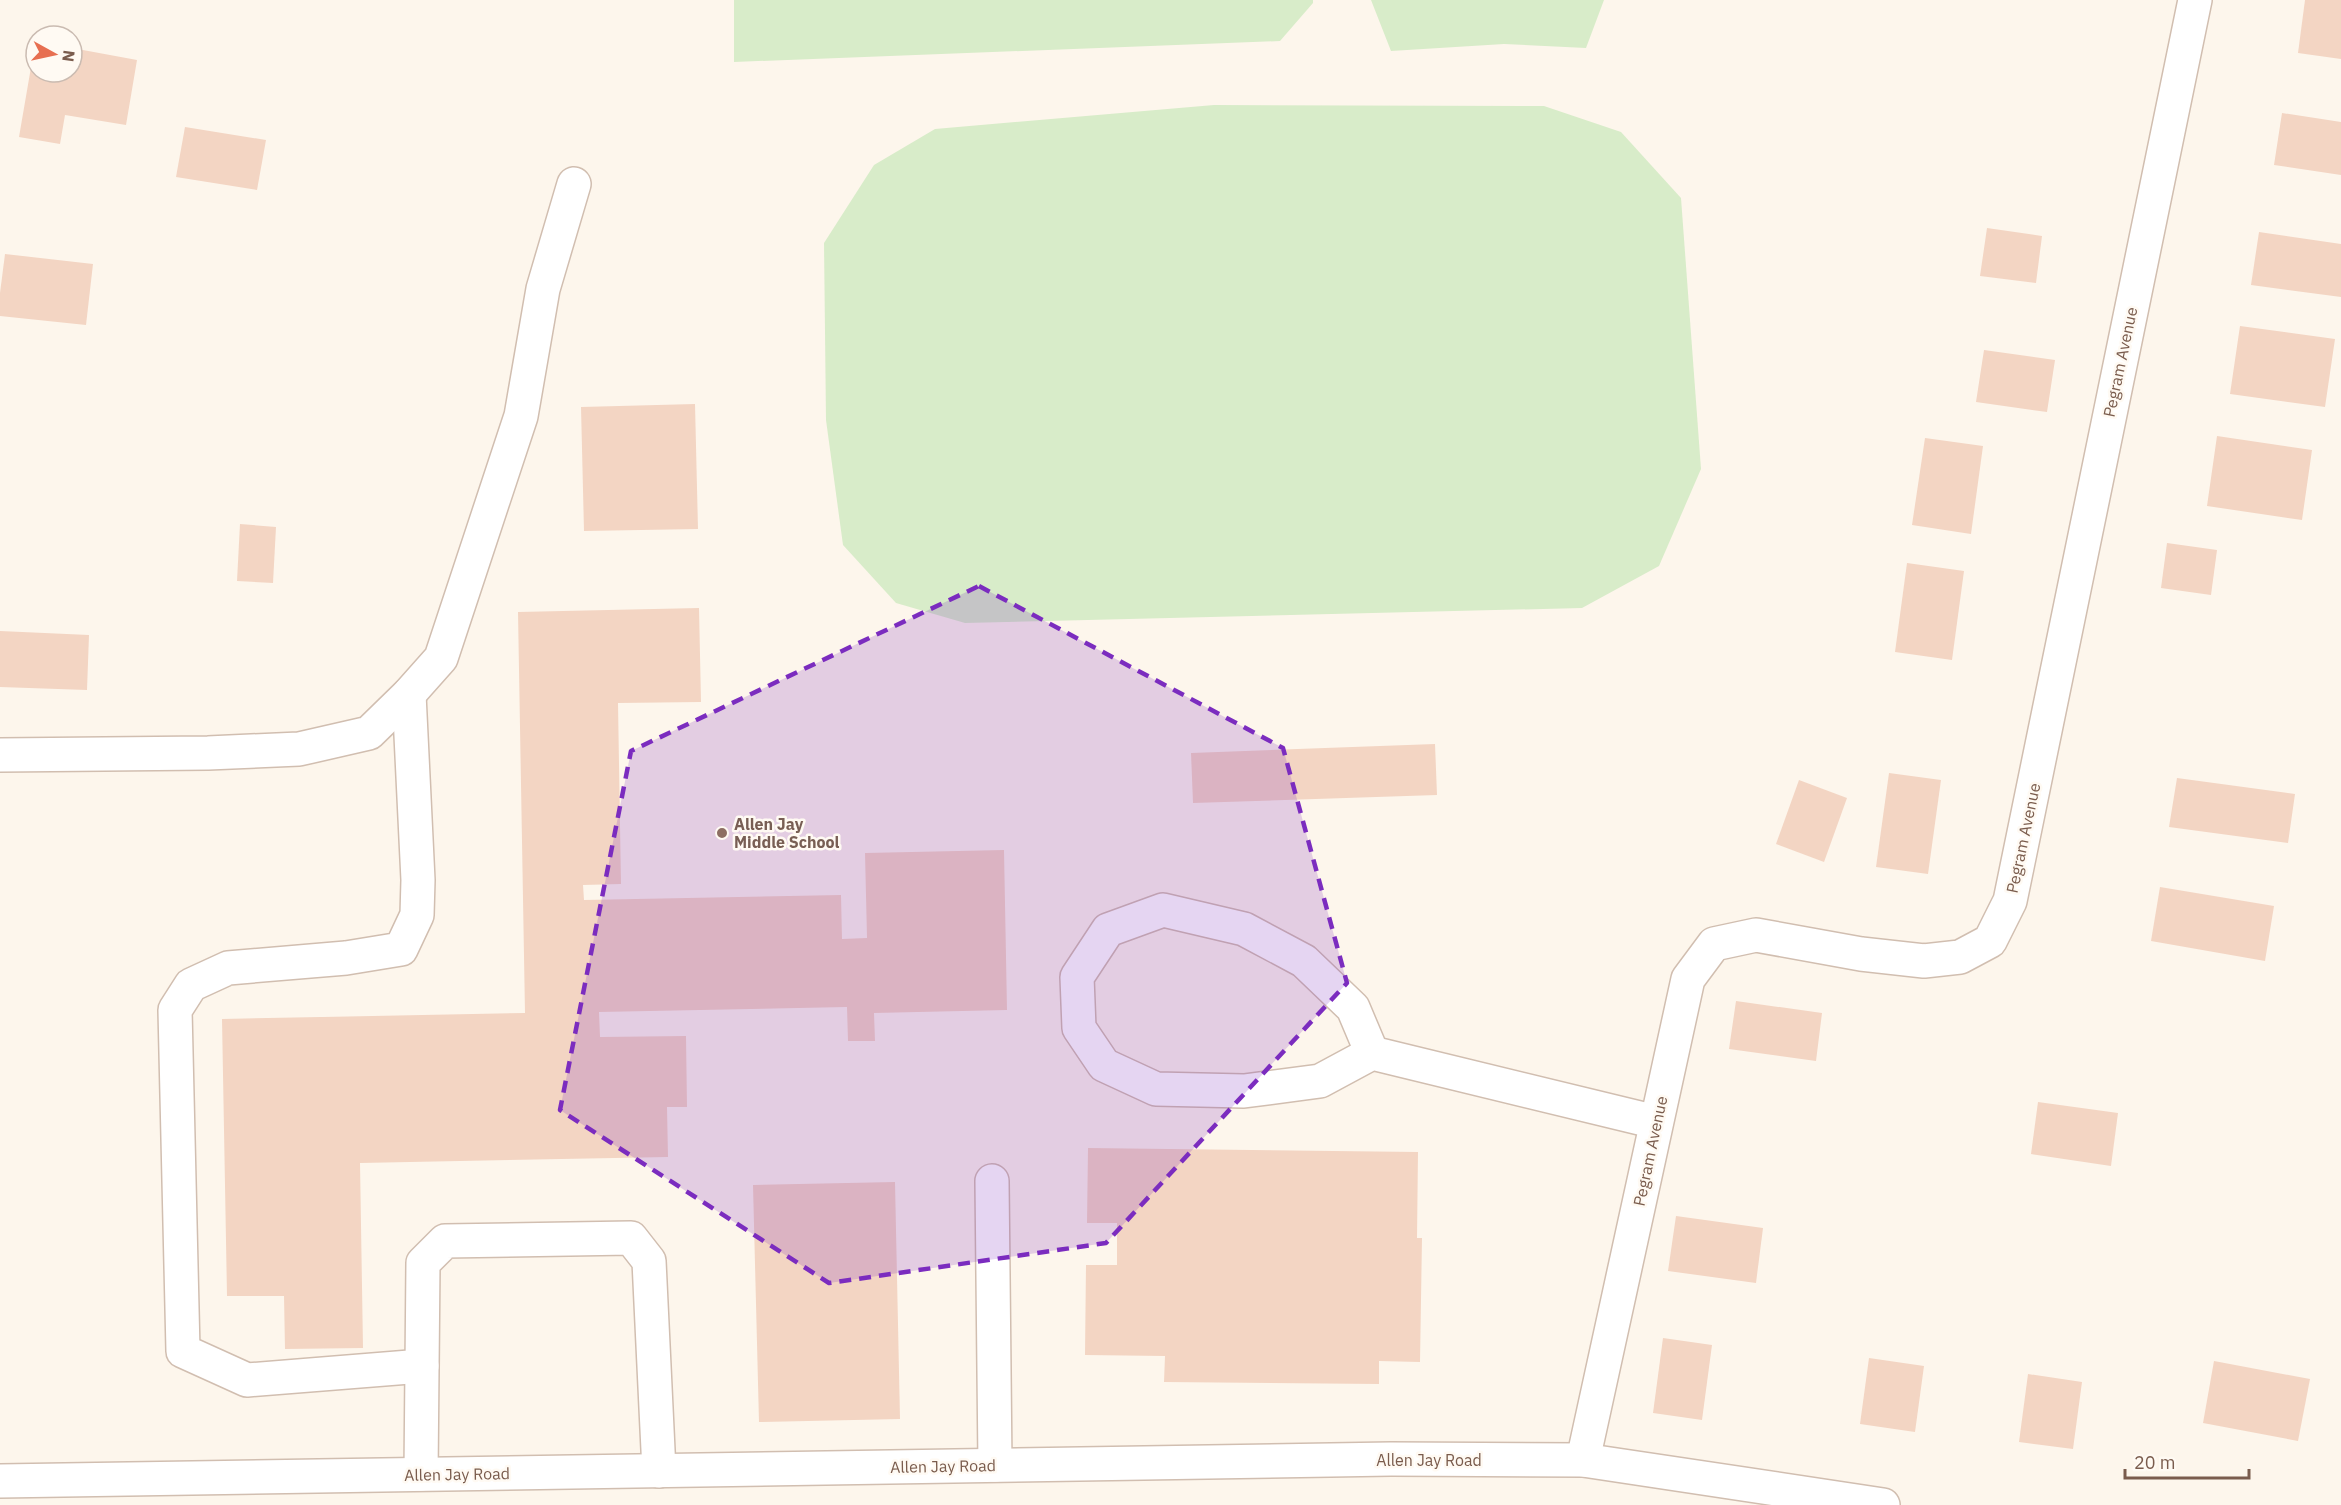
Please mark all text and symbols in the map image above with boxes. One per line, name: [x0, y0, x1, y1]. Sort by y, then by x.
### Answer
north arrow: [24, 24, 84, 84]
text: N: [58, 49, 80, 63]
street label: Pegram Avenue: [2099, 305, 2141, 419]
street label: Pegram Avenue: [2002, 781, 2044, 895]
place label: Allen Jay Middle School: [734, 814, 840, 852]
marker: Allen Jay Middle School: [715, 826, 729, 840]
street label: Pegram Avenue: [1629, 1094, 1671, 1208]
scale bar: [2125, 1442, 2250, 1480]
street label: Allen Jay Road: [1376, 1450, 1482, 1470]
text: 20 m: [2134, 1451, 2176, 1474]
street label: Allen Jay Road: [890, 1455, 996, 1477]
street label: Allen Jay Road: [404, 1463, 510, 1485]

